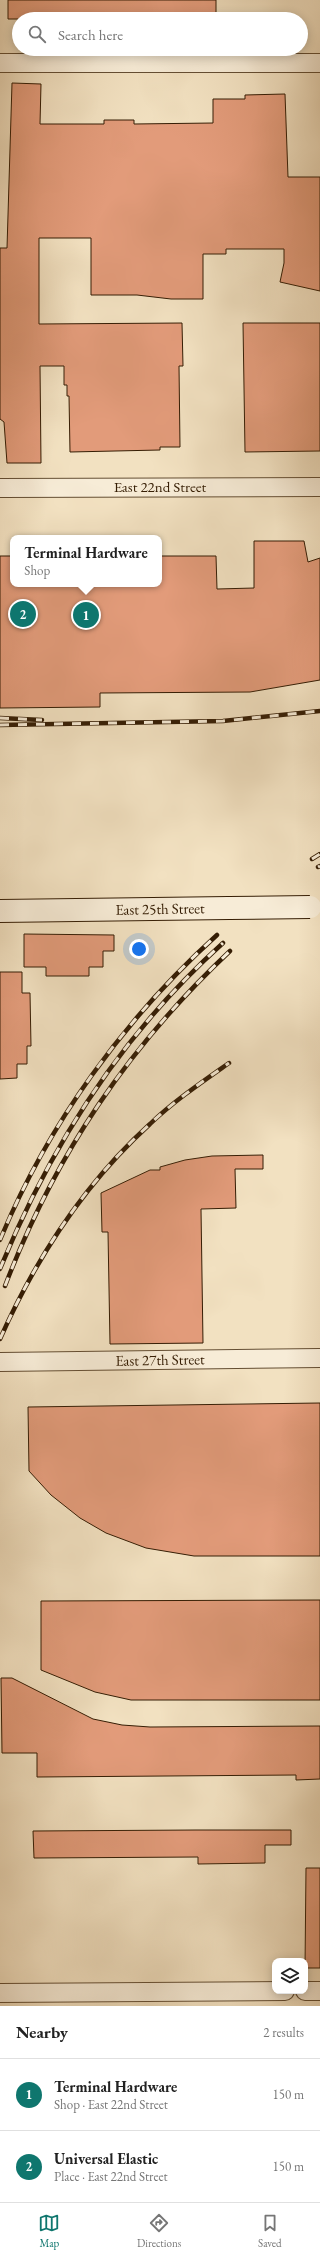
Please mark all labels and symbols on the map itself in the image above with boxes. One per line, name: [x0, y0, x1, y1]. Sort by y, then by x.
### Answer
street label: East 22nd Street: [114, 477, 207, 496]
pin: 2: [10, 599, 36, 629]
pin: 1: [73, 600, 99, 630]
street label: East 25th Street: [115, 898, 205, 919]
your location: [129, 939, 149, 959]
street label: East 27th Street: [115, 1349, 205, 1370]

